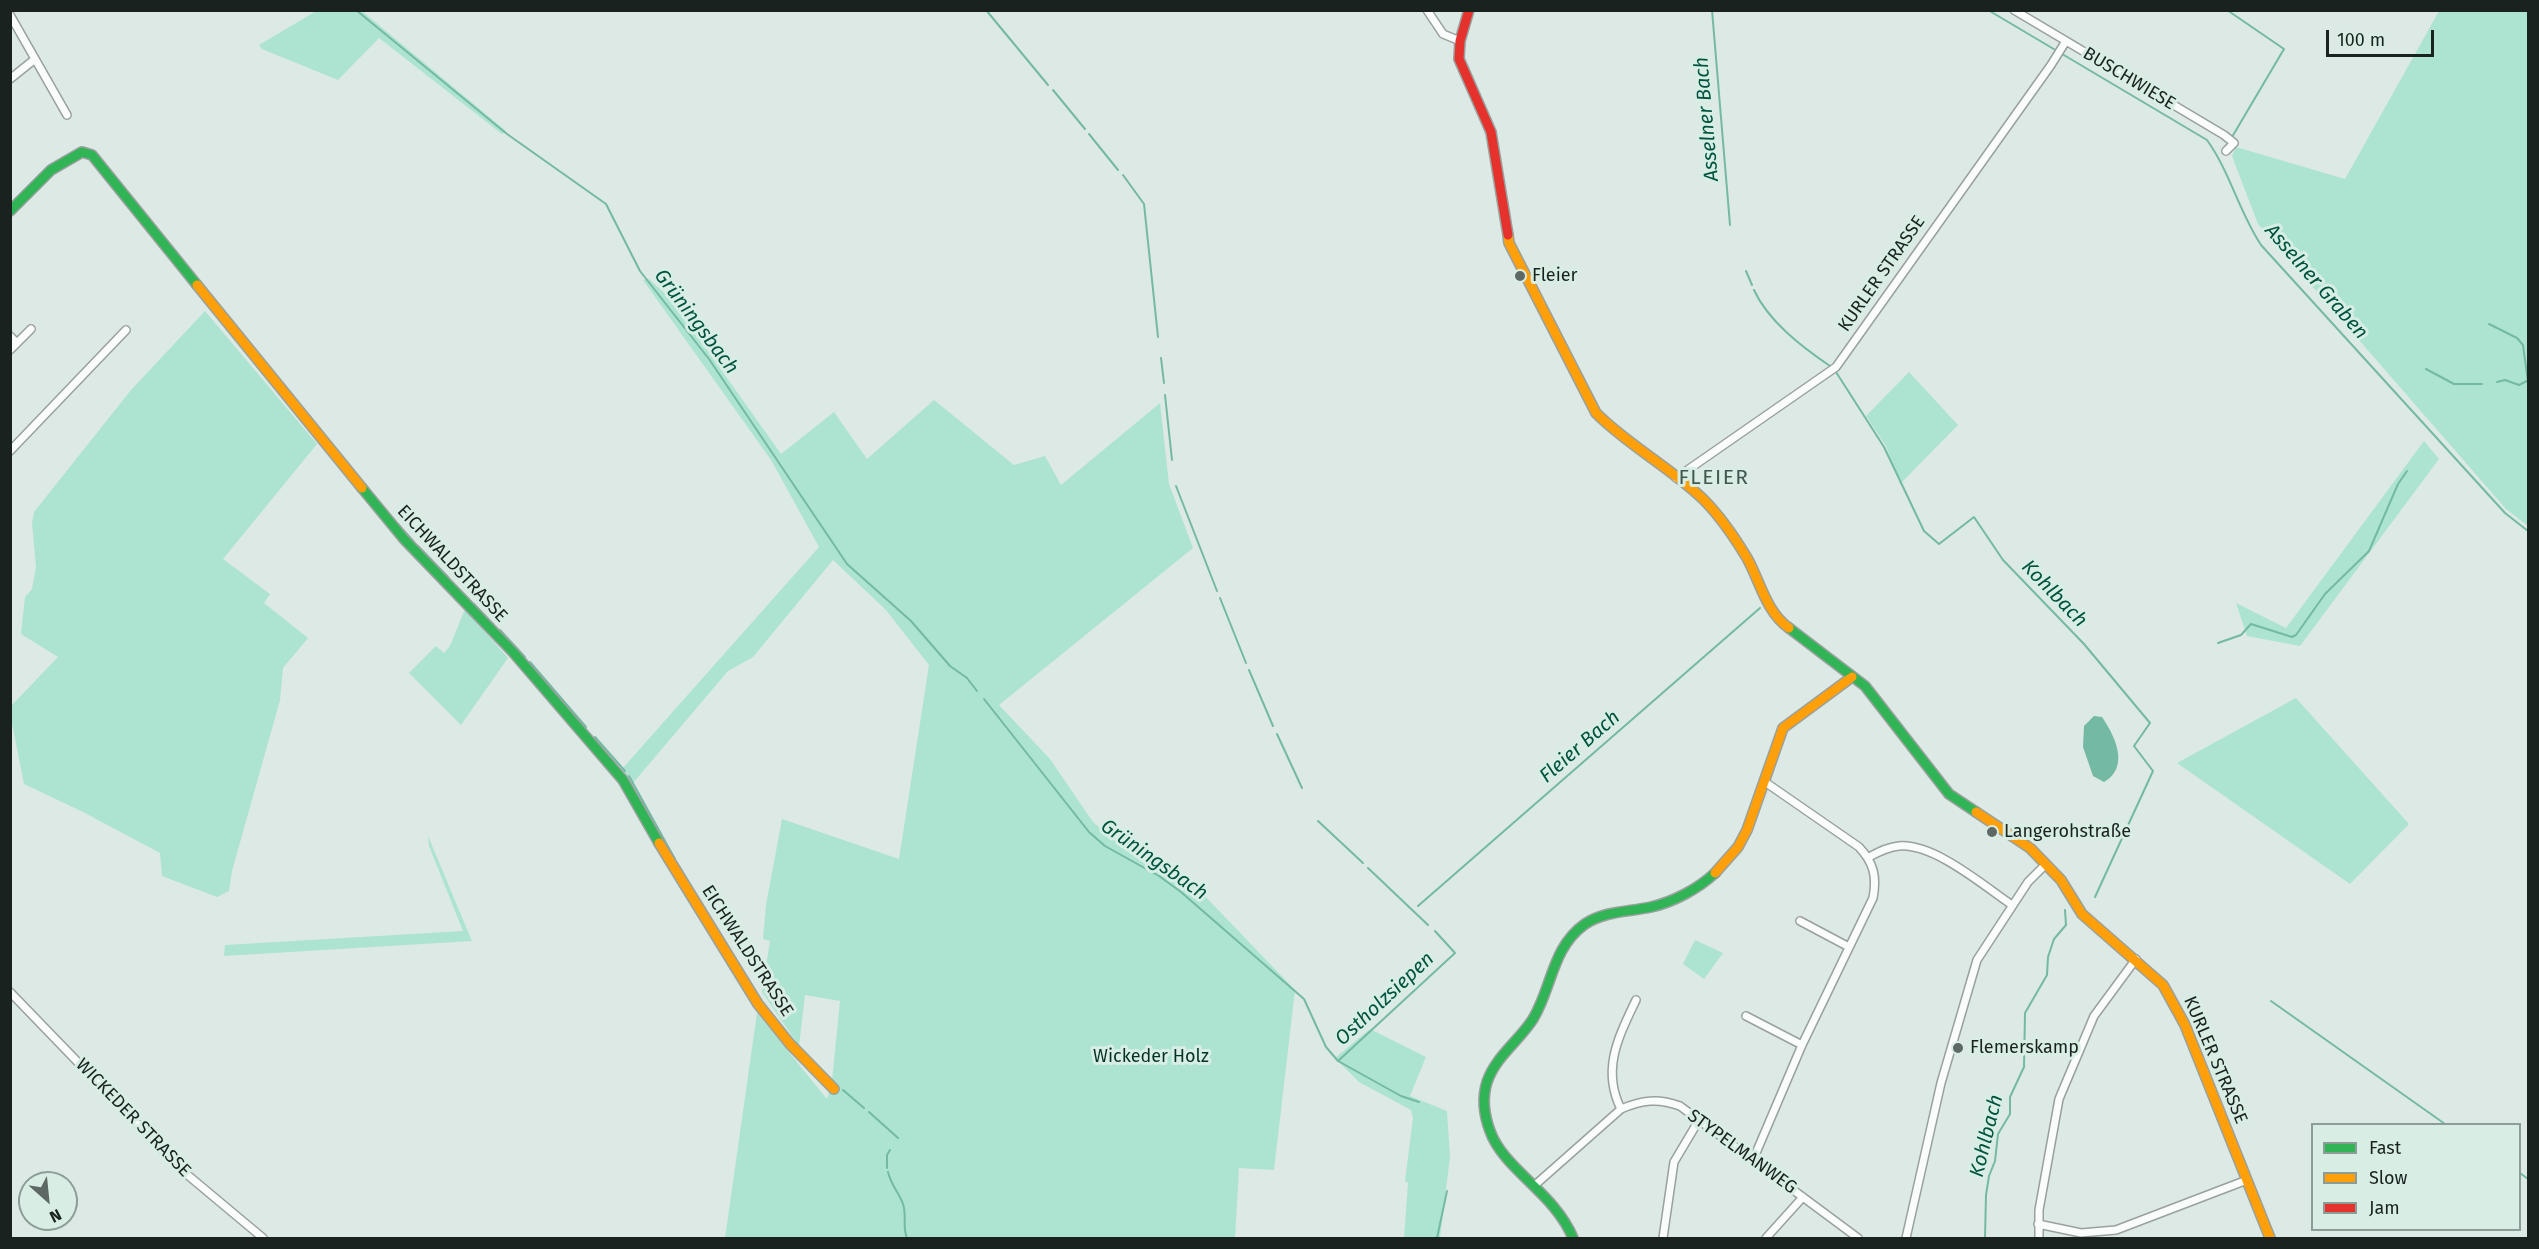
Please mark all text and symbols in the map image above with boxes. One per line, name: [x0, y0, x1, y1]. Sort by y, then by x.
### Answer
scale bar: [2329, 18, 2437, 56]
text: 100 m: [2337, 29, 2385, 51]
street label: BUSCHWIESE: [2079, 43, 2179, 115]
water label: Asselner Bach: [1690, 56, 1724, 182]
street label: KURLER STRASSE: [1834, 212, 1930, 336]
water label: Asselner Graben: [2259, 219, 2373, 345]
water label: Grüningsbach: [649, 265, 743, 379]
place label: Fleier: [1532, 265, 1577, 287]
marker: Fleier: [1513, 269, 1527, 283]
district label: FLEIER: [1678, 465, 1750, 491]
street label: EICHWALDSTRASSE: [392, 501, 512, 627]
water label: Kohlbach: [2016, 555, 2092, 633]
water label: Fleier Bach: [1535, 706, 1625, 788]
water label: Grüningsbach: [1096, 814, 1212, 906]
place label: Langerohstraße: [2004, 821, 2131, 843]
marker: Langerohstraße: [1985, 825, 1999, 839]
street label: EICHWALDSTRASSE: [697, 881, 797, 1021]
water label: Ostholzsiepen: [1331, 947, 1439, 1051]
street label: KURLER STRASSE: [2178, 993, 2252, 1127]
place label: Flemerskamp: [1970, 1037, 2079, 1059]
marker: Flemerskamp: [1951, 1041, 1965, 1055]
park label: Wickeder Holz: [1093, 1046, 1209, 1068]
street label: WICKEDER STRASSE: [71, 1054, 195, 1182]
water label: Kohlbach: [1965, 1092, 2009, 1180]
street label: STYPELMANWEG: [1683, 1105, 1801, 1199]
legend: [2311, 1123, 2521, 1231]
text: Fast: [2369, 1137, 2401, 1159]
text: Slow: [2369, 1167, 2407, 1189]
north arrow: [18, 1171, 78, 1231]
text: Jam: [2369, 1197, 2400, 1219]
text: N: [46, 1205, 65, 1227]

